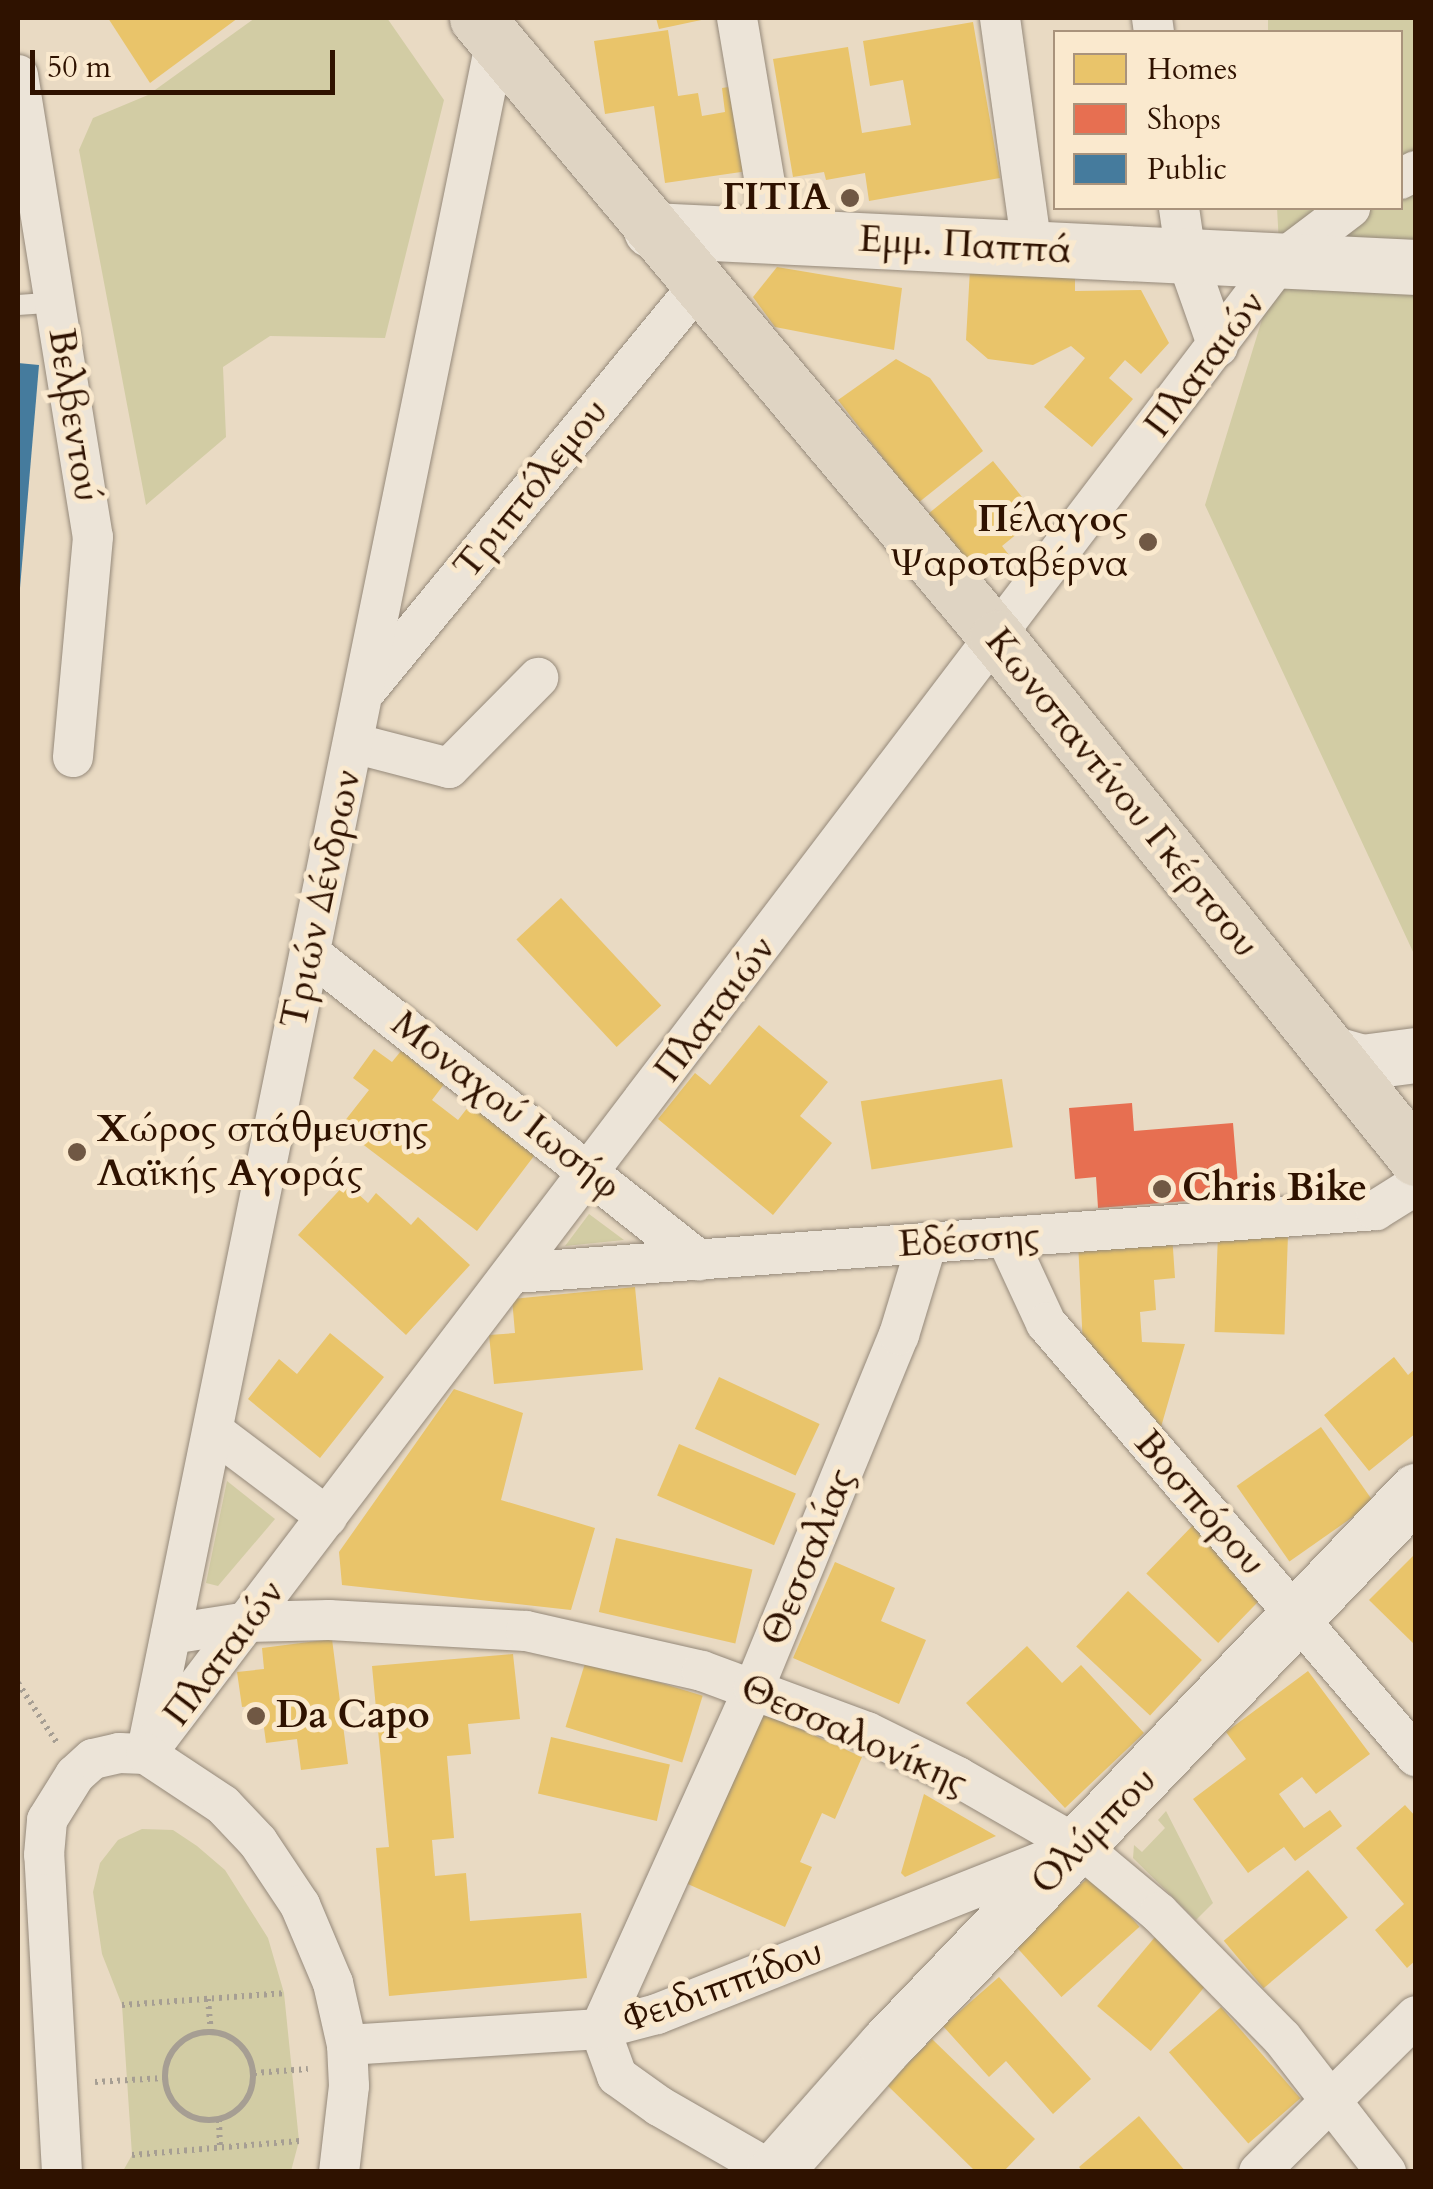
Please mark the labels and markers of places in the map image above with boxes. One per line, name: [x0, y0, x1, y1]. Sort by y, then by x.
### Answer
place label: ΓΙΤΙΑ: [722, 175, 830, 221]
marker: ΓΙΤΙΑ: [839, 187, 861, 209]
place label: Πέλαγος Ψαροταβέρνα: [891, 497, 1128, 586]
marker: Πέλαγος Ψαροταβέρνα: [1137, 531, 1159, 553]
place label: Χώρος στάθμευσης Λαϊκής Αγοράς: [97, 1107, 428, 1196]
marker: Χώρος στάθμευσης Λαϊκής Αγοράς: [66, 1141, 88, 1163]
place label: Chris Bike: [1182, 1166, 1367, 1212]
marker: Chris Bike: [1151, 1178, 1173, 1200]
place label: Da Capo: [276, 1693, 430, 1739]
marker: Da Capo: [245, 1705, 267, 1727]

